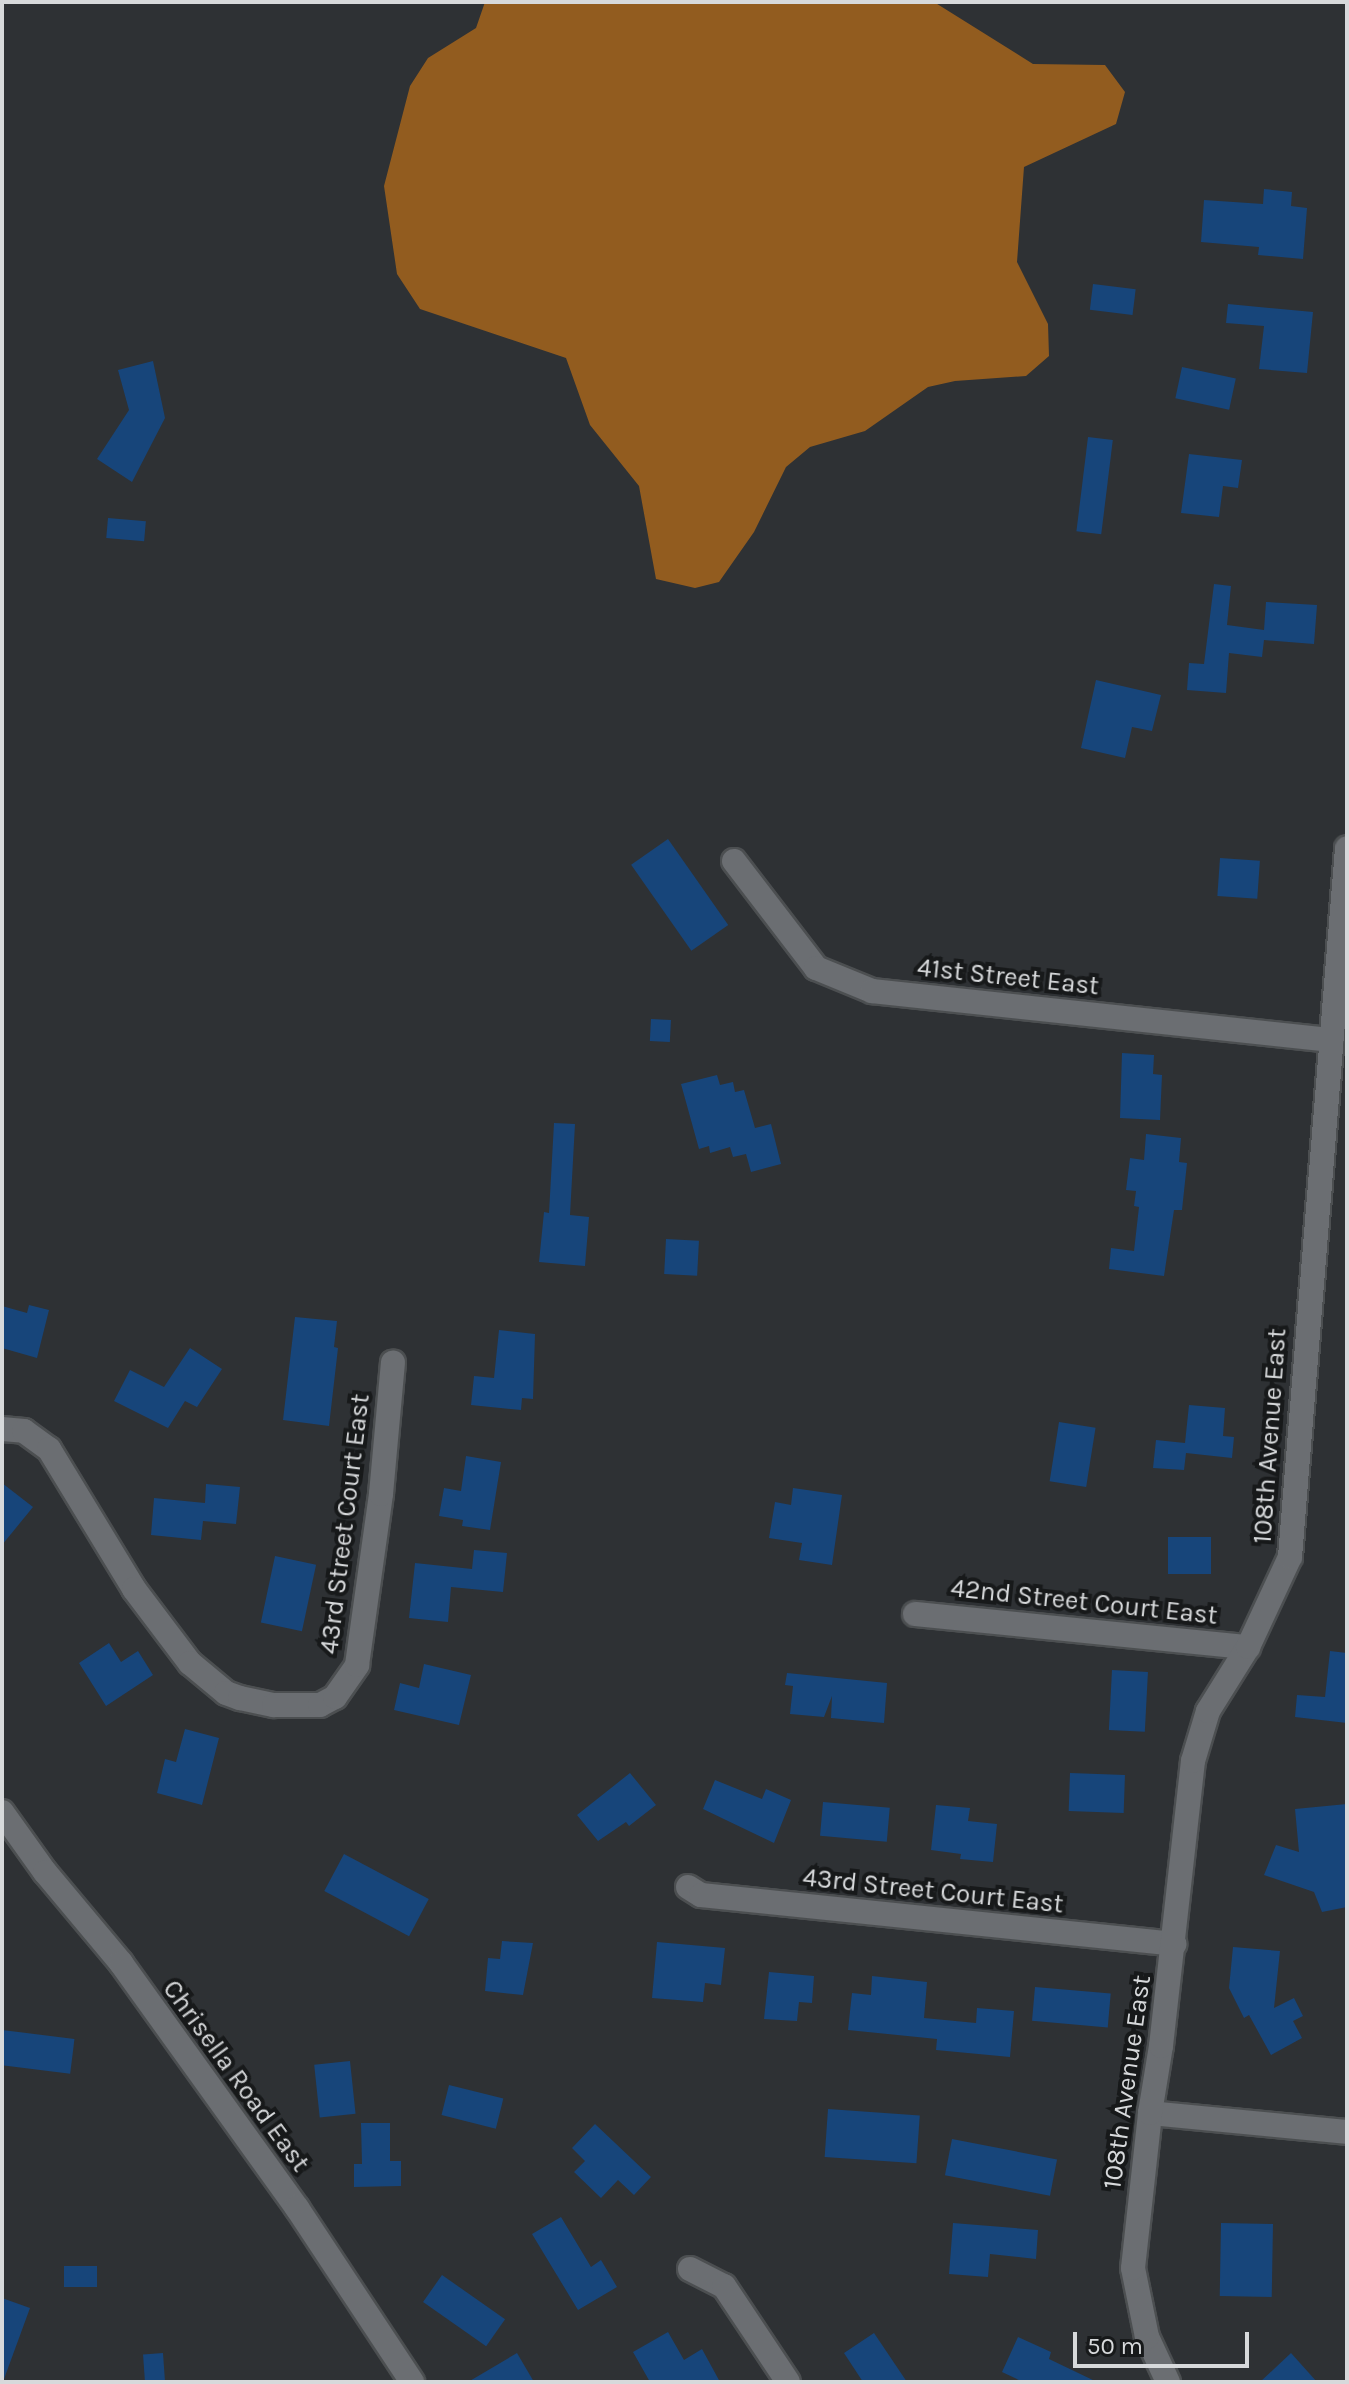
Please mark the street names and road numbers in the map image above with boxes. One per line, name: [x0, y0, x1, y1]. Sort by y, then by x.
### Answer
street label: 41st Street East: [916, 952, 1100, 1002]
street label: 108th Avenue East: [1247, 1327, 1293, 1545]
street label: 43rd Street Court East: [314, 1392, 376, 1656]
street label: 42nd Street Court East: [949, 1572, 1219, 1632]
street label: 43rd Street Court East: [801, 1862, 1065, 1920]
street label: 108th Avenue East: [1097, 1973, 1157, 2191]
street label: Chrisella Road East: [156, 1974, 316, 2178]

